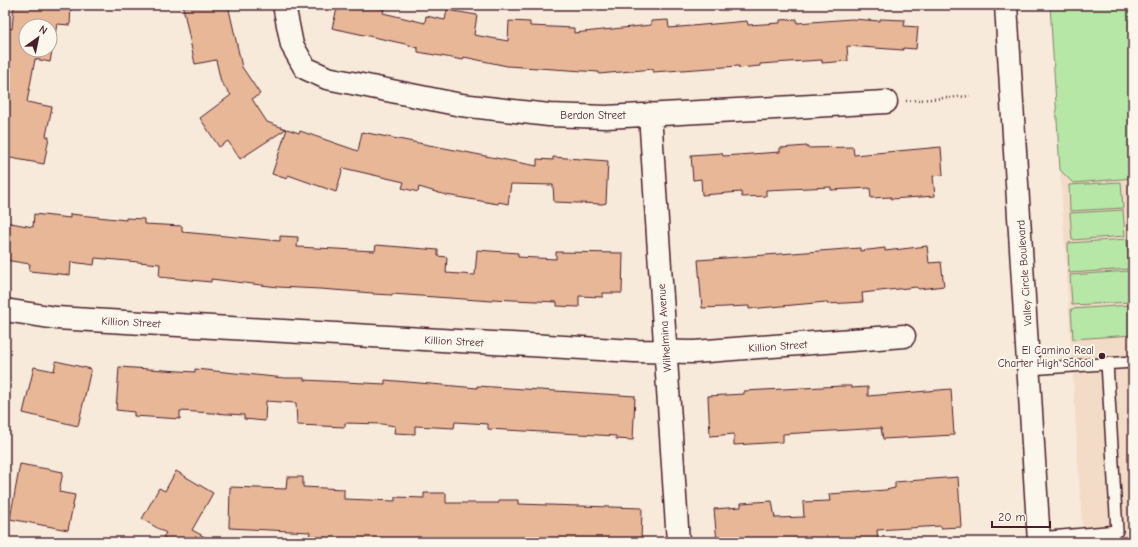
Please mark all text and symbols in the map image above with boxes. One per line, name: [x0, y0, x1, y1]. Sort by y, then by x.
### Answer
north arrow: [18, 18, 58, 58]
text: N: [37, 23, 50, 37]
street label: Berdon Street: [560, 109, 627, 122]
street label: Valley Circle Boulevard: [1014, 219, 1035, 326]
street label: Wilhelmina Avenue: [655, 283, 674, 373]
street label: Killion Street: [101, 314, 162, 331]
street label: Killion Street: [424, 333, 485, 350]
street label: Killion Street: [748, 338, 809, 355]
place label: El Camino Real Charter High School: [998, 344, 1094, 370]
marker: El Camino Real Charter High School: [1097, 351, 1107, 361]
scale bar: [992, 503, 1050, 529]
text: 20 m: [998, 510, 1026, 524]

